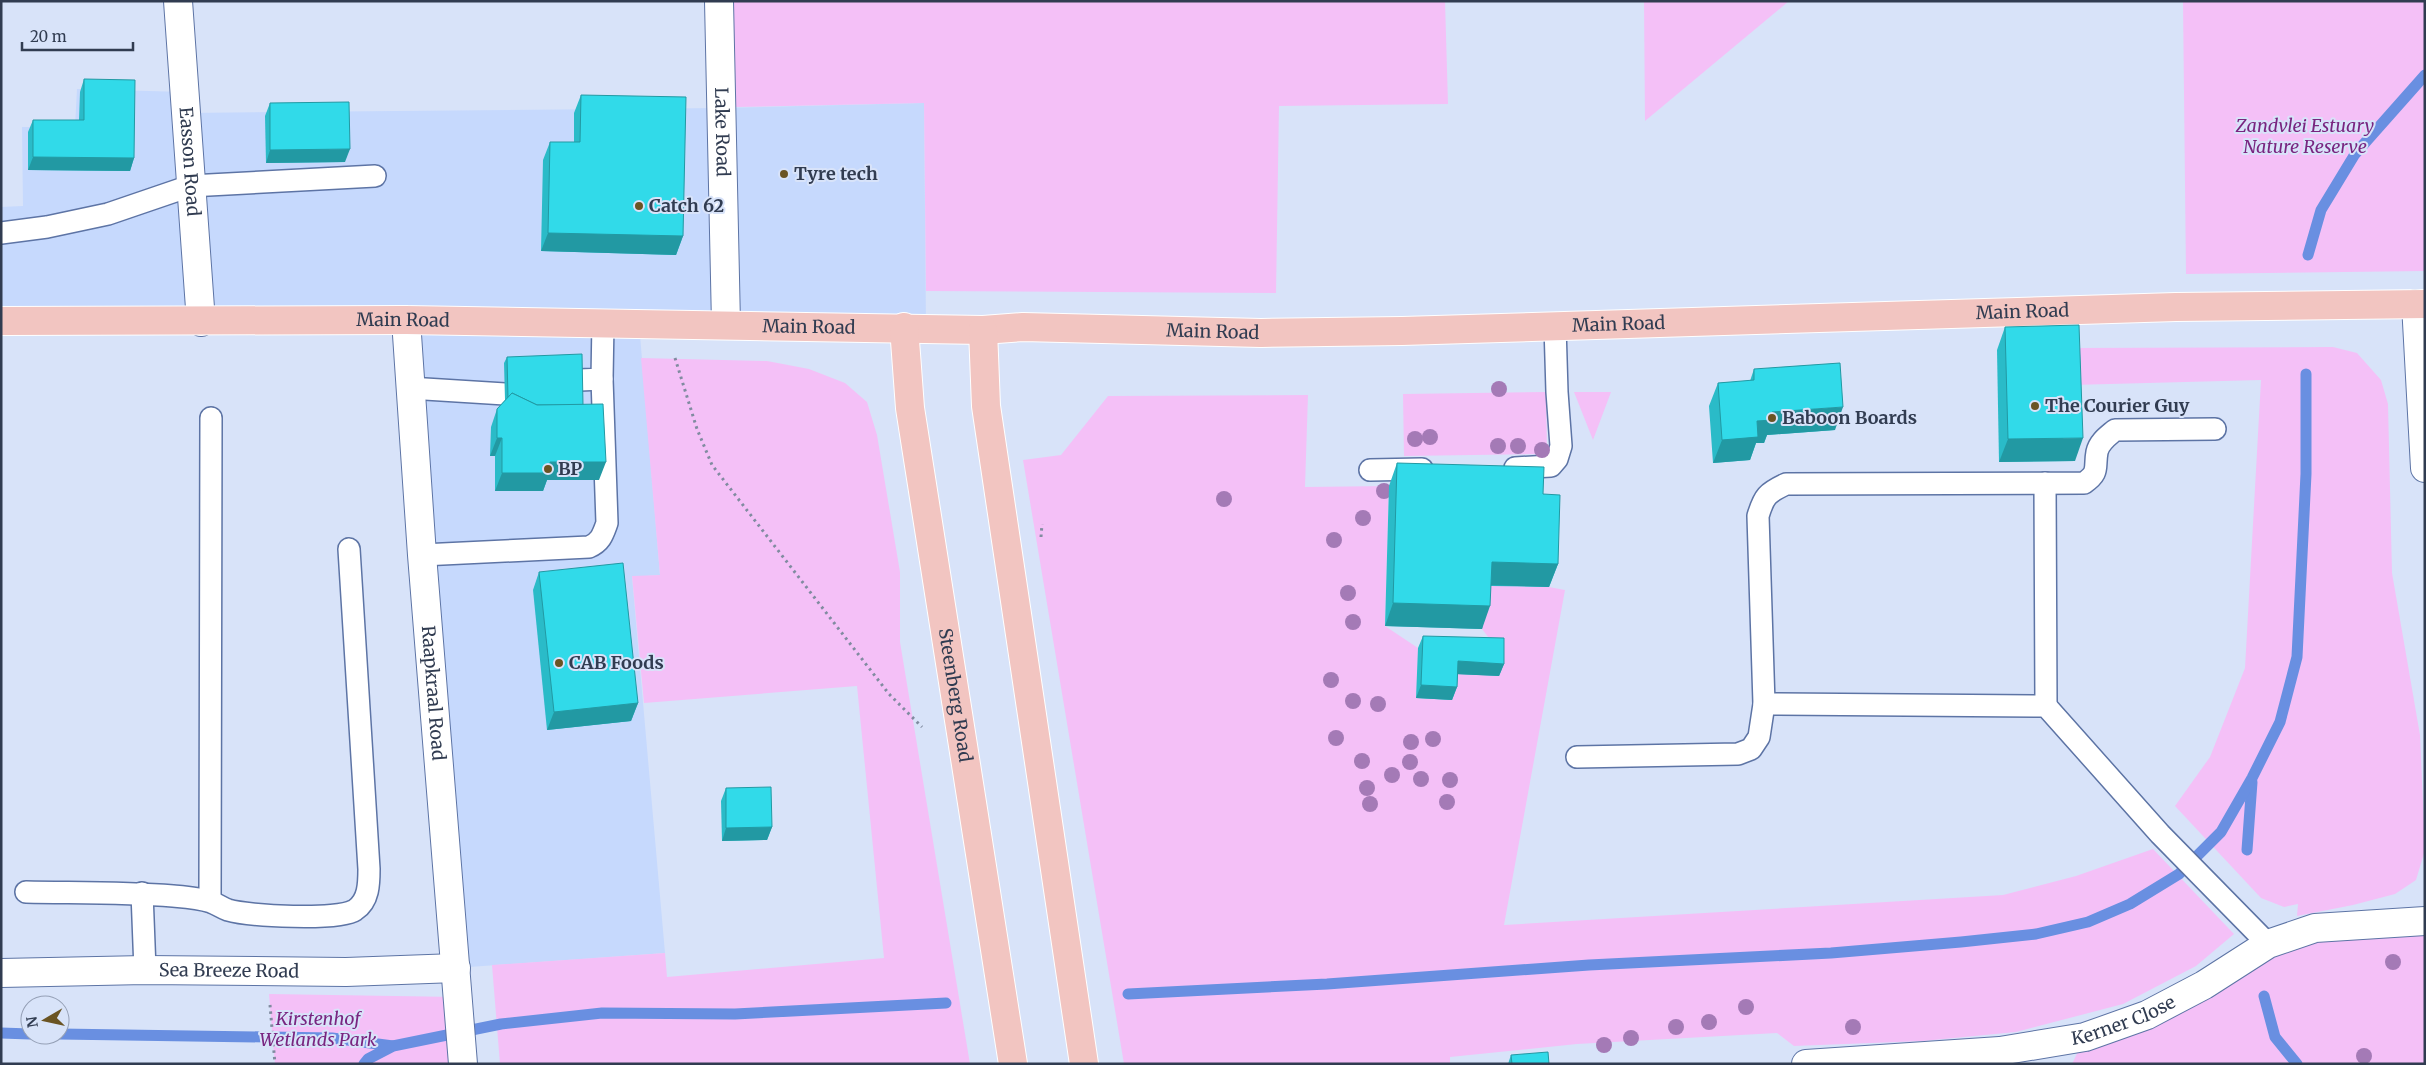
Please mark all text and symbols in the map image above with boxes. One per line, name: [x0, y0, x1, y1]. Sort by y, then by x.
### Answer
scale bar: [22, 20, 134, 52]
text: 20 m: [30, 27, 67, 46]
street label: Lake Road: [710, 87, 735, 177]
street label: Easson Road: [175, 106, 205, 217]
park label: Zandvlei Estuary Nature Reserve: [2235, 114, 2374, 158]
place label: Tyre tech: [794, 162, 878, 185]
marker: Tyre tech: [778, 168, 790, 180]
place label: Catch 62: [649, 194, 724, 217]
marker: Catch 62: [633, 200, 645, 212]
street label: Main Road: [1975, 298, 2070, 324]
street label: Main Road: [356, 308, 450, 332]
street label: Main Road: [1572, 311, 1666, 337]
street label: Main Road: [762, 314, 856, 339]
street label: Main Road: [1166, 319, 1260, 344]
place label: The Courier Guy: [2045, 394, 2190, 417]
marker: The Courier Guy: [2029, 400, 2041, 412]
place label: Baboon Boards: [1782, 406, 1917, 429]
marker: Baboon Boards: [1766, 412, 1778, 424]
place label: BP: [558, 457, 582, 480]
marker: BP: [542, 463, 554, 475]
street label: Raapkraal Road: [417, 625, 451, 762]
street label: Steenberg Road: [934, 627, 977, 764]
place label: CAB Foods: [569, 651, 664, 674]
marker: CAB Foods: [553, 657, 565, 669]
street label: Sea Breeze Road: [159, 958, 299, 983]
street label: Kerner Close: [2070, 990, 2179, 1050]
north arrow: [20, 995, 70, 1045]
park label: Kirstenhof Wetlands Park: [259, 1007, 377, 1051]
text: N: [22, 1015, 42, 1029]

